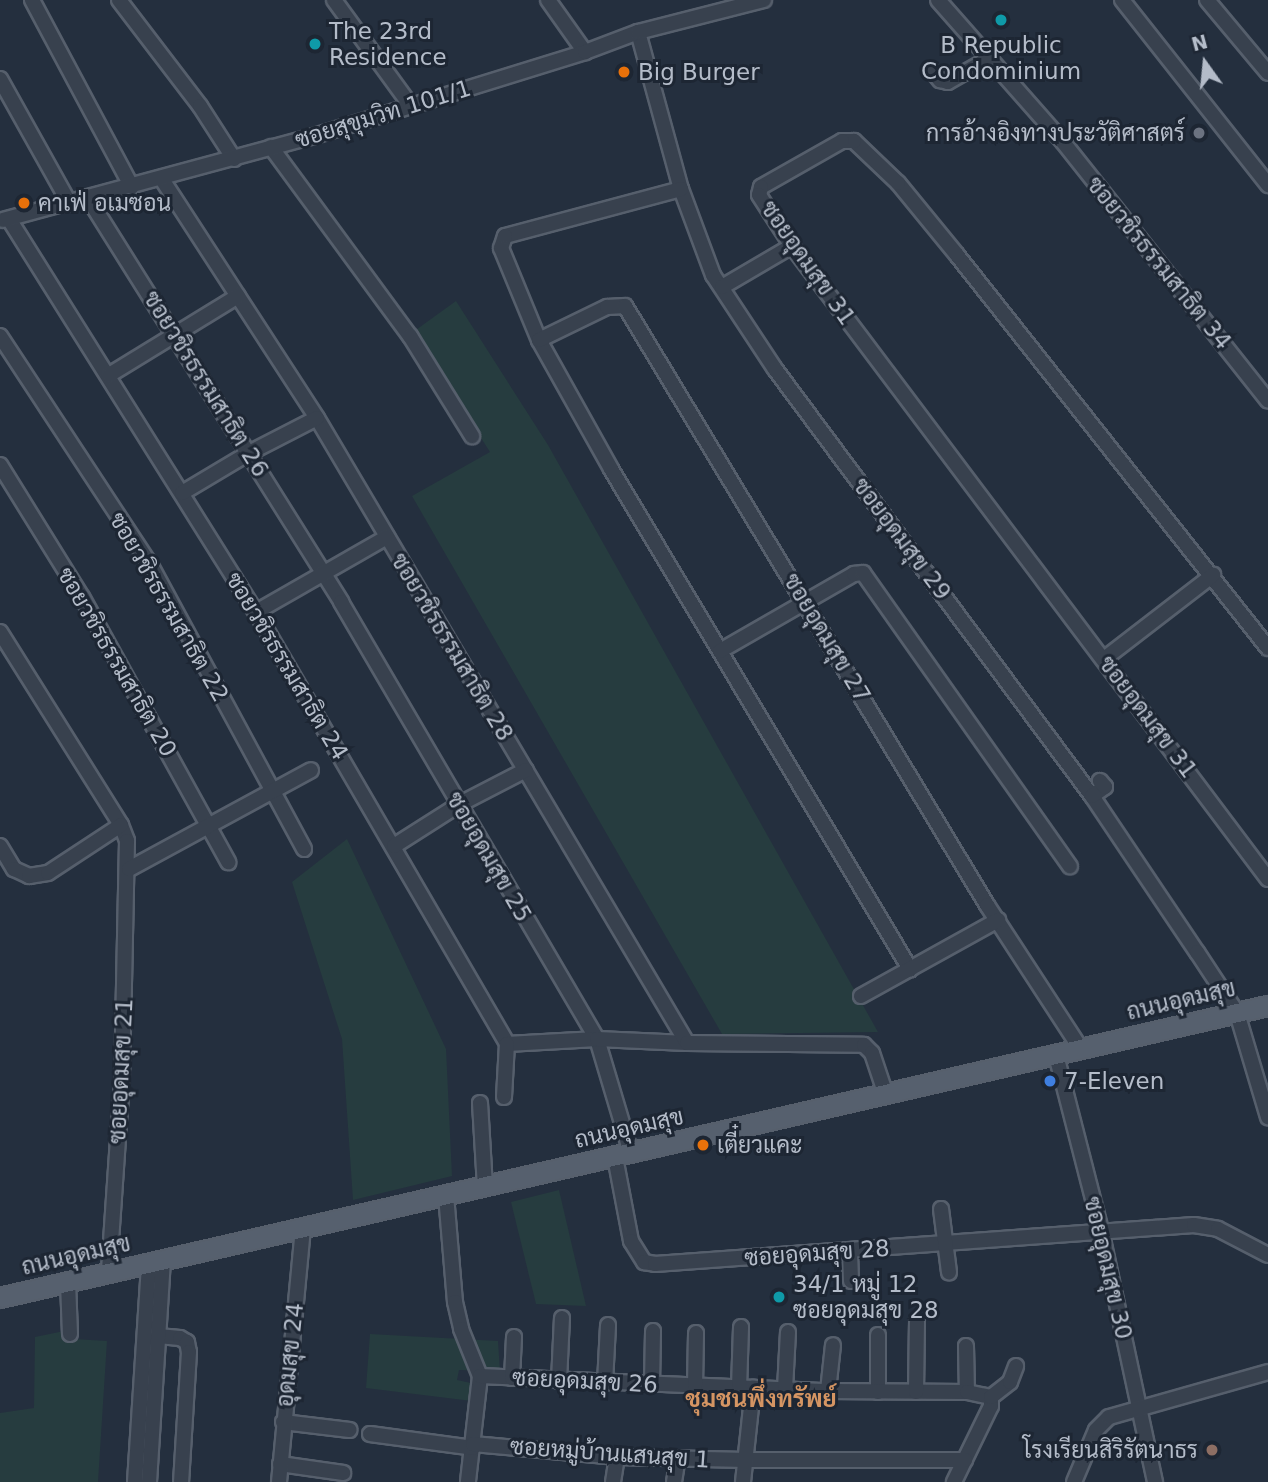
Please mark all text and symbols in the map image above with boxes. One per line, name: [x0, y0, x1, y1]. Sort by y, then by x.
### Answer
marker: B Republic Condominium: [993, 12, 1009, 28]
place label: The 23rd Residence: [329, 17, 447, 71]
north arrow: [1170, 28, 1240, 98]
text: N: [1189, 30, 1210, 55]
place label: B Republic Condominium: [921, 31, 1081, 85]
marker: The 23rd Residence: [307, 36, 323, 52]
place label: Big Burger: [638, 58, 760, 86]
marker: Big Burger: [616, 64, 632, 80]
street label: ซอยสุขุมวิท 101/1: [292, 74, 474, 154]
place label: การอ้างอิงทางประวัติศาสตร์: [926, 119, 1185, 147]
marker: การอ้างอิงทางประวัติศาสตร์: [1191, 125, 1207, 141]
street label: ซอยวชิรธรรมสาธิต 34: [1081, 171, 1237, 355]
place label: คาเฟ่ อเมซอน: [38, 189, 171, 217]
marker: คาเฟ่ อเมซอน: [16, 195, 32, 211]
street label: ซอยอุดมสุข 31: [755, 195, 861, 331]
street label: ซอยวชิรธรรมสาธิต 26: [138, 286, 274, 482]
street label: ซอยอุดมสุข 29: [847, 473, 957, 605]
street label: ซอยวชิรธรรมสาธิต 22: [104, 507, 234, 707]
street label: ซอยวชิรธรรมสาธิต 28: [385, 548, 519, 746]
street label: ซอยวชิรธรรมสาธิต 20: [52, 562, 182, 762]
street label: ซอยวชิรธรรมสาธิต 24: [220, 567, 354, 765]
street label: ซอยอุดมสุข 27: [778, 568, 876, 708]
street label: ซอยอุดมสุข 31: [1093, 651, 1203, 783]
street label: ซอยอุดมสุข 25: [441, 787, 537, 927]
street label: ถนนอุดมสุข: [1124, 974, 1238, 1026]
street label: ซอยอุดมสุข 21: [103, 998, 139, 1144]
place label: 7-Eleven: [1064, 1067, 1164, 1095]
marker: 7-Eleven: [1042, 1073, 1058, 1089]
street label: ถนนอุดมสุข: [572, 1102, 686, 1154]
place label: เตี๋ยวแคะ: [717, 1131, 802, 1159]
marker: เตี๋ยวแคะ: [695, 1137, 711, 1153]
street label: ซอยอุดมสุข 30: [1078, 1194, 1138, 1342]
street label: ถนนอุดมสุข: [19, 1229, 133, 1281]
street label: ซอยอุดมสุข 28: [743, 1234, 891, 1272]
place label: 34/1 หมู่ 12 ซอยอุดมสุข 28: [793, 1270, 939, 1324]
marker: 34/1 หมู่ 12 ซอยอุดมสุข 28: [771, 1289, 787, 1305]
street label: อุดมสุข 24: [271, 1301, 309, 1409]
street label: ซอยอุดมสุข 26: [512, 1363, 658, 1399]
district label: ชุมชนพึ่งทรัพย์: [685, 1386, 837, 1414]
street label: ซอยหมู่บ้านแสนสุข 1: [509, 1432, 711, 1474]
place label: โรงเรียนสิริรัตนาธร: [1023, 1436, 1198, 1464]
marker: โรงเรียนสิริรัตนาธร: [1204, 1442, 1220, 1458]

